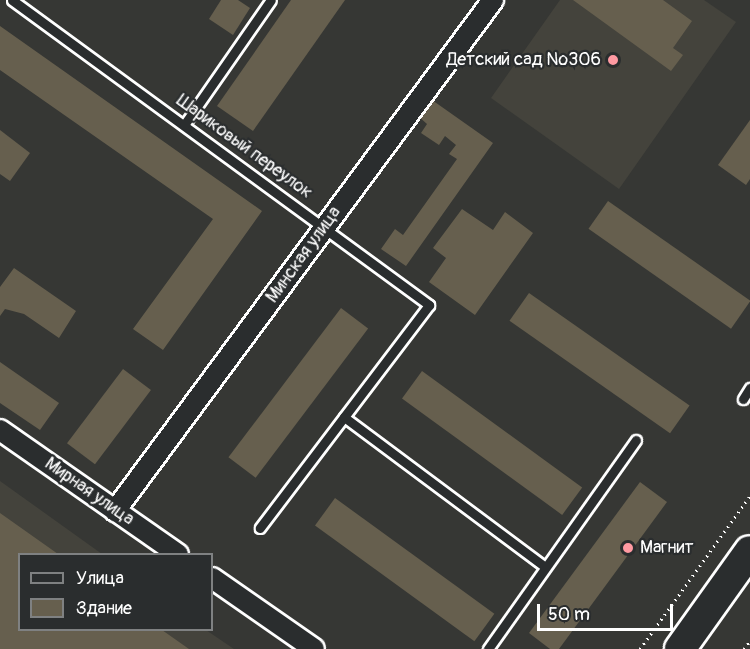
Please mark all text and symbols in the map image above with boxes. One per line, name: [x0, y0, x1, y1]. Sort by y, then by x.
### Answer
place label: Детский сад №306: [446, 49, 601, 71]
marker: Детский сад №306: [606, 53, 620, 67]
street label: Шариковый переулок: [172, 90, 316, 204]
street label: Минская улица: [262, 203, 346, 307]
street label: Мирная улица: [40, 453, 138, 531]
place label: Магнит: [640, 537, 693, 559]
marker: Магнит: [621, 541, 635, 555]
legend: [18, 553, 213, 631]
text: Улица: [76, 567, 124, 590]
scale bar: [540, 592, 676, 630]
text: Здание: [76, 597, 132, 620]
text: 50 m: [548, 603, 590, 626]

